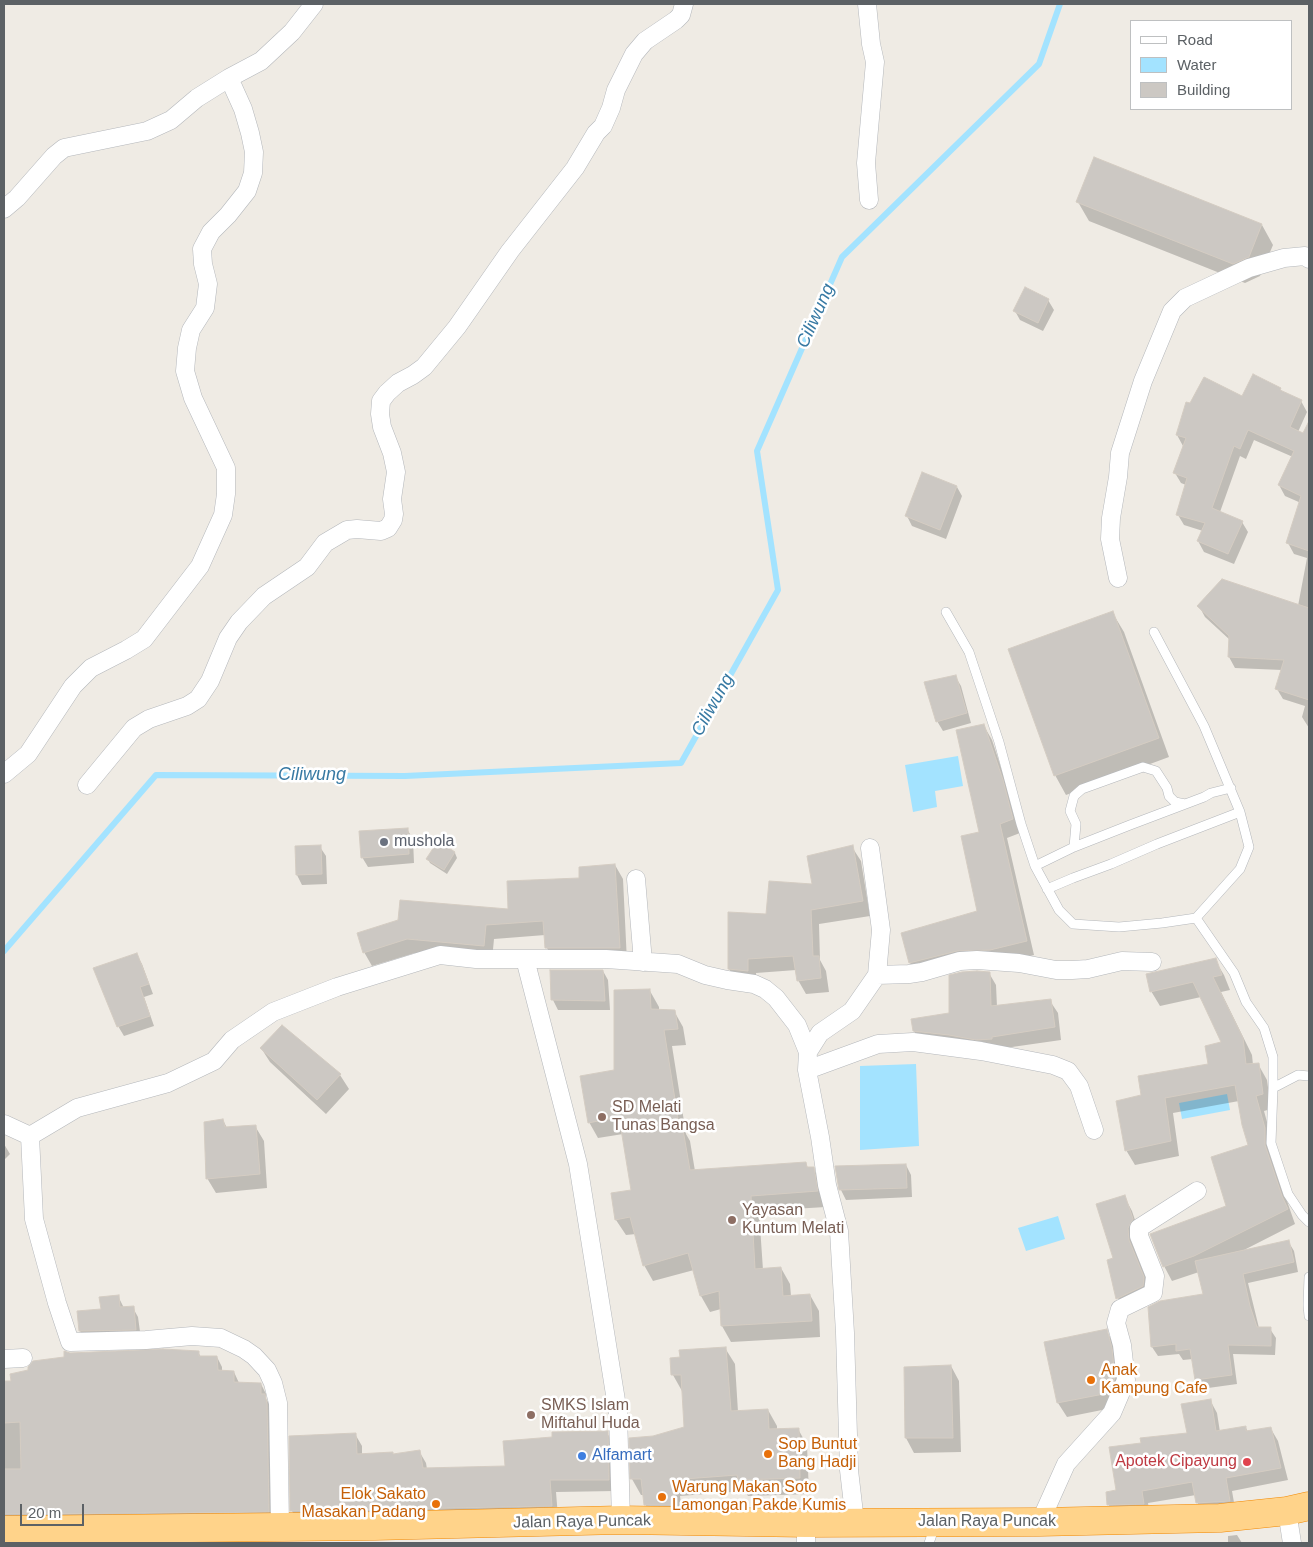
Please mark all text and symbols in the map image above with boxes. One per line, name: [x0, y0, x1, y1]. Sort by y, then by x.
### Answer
legend: [1130, 20, 1293, 110]
text: Road: [1177, 31, 1213, 48]
text: Water: [1177, 56, 1216, 73]
text: Building: [1177, 81, 1230, 98]
water label: Ciliwung: [792, 281, 840, 351]
water label: Ciliwung: [687, 670, 739, 740]
water label: Ciliwung: [278, 764, 346, 786]
place label: mushola: [394, 832, 454, 852]
marker: mushola: [378, 836, 390, 848]
place label: SD Melati Tunas Bangsa: [612, 1098, 715, 1136]
marker: SD Melati Tunas Bangsa: [596, 1111, 608, 1123]
place label: Yayasan Kuntum Melati: [742, 1201, 844, 1239]
marker: Yayasan Kuntum Melati: [726, 1214, 738, 1226]
place label: Anak Kampung Cafe: [1101, 1361, 1208, 1399]
marker: Anak Kampung Cafe: [1085, 1374, 1097, 1386]
place label: SMKS Islam Miftahul Huda: [541, 1396, 640, 1434]
marker: SMKS Islam Miftahul Huda: [525, 1409, 537, 1421]
place label: Sop Buntut Bang Hadji: [778, 1435, 857, 1473]
place label: Alfamart: [592, 1446, 652, 1466]
marker: Sop Buntut Bang Hadji: [762, 1448, 774, 1460]
marker: Alfamart: [576, 1450, 588, 1462]
place label: Apotek Cipayung: [1115, 1452, 1237, 1472]
marker: Apotek Cipayung: [1241, 1456, 1253, 1468]
place label: Warung Makan Soto Lamongan Pakde Kumis: [672, 1478, 846, 1516]
place label: Elok Sakato Masakan Padang: [301, 1485, 426, 1523]
marker: Warung Makan Soto Lamongan Pakde Kumis: [656, 1491, 668, 1503]
scale bar: [22, 1494, 86, 1526]
marker: Elok Sakato Masakan Padang: [430, 1498, 442, 1510]
text: 20 m: [28, 1504, 61, 1521]
street label: Jalan Raya Puncak: [513, 1511, 651, 1533]
street label: Jalan Raya Puncak: [918, 1512, 1056, 1532]

